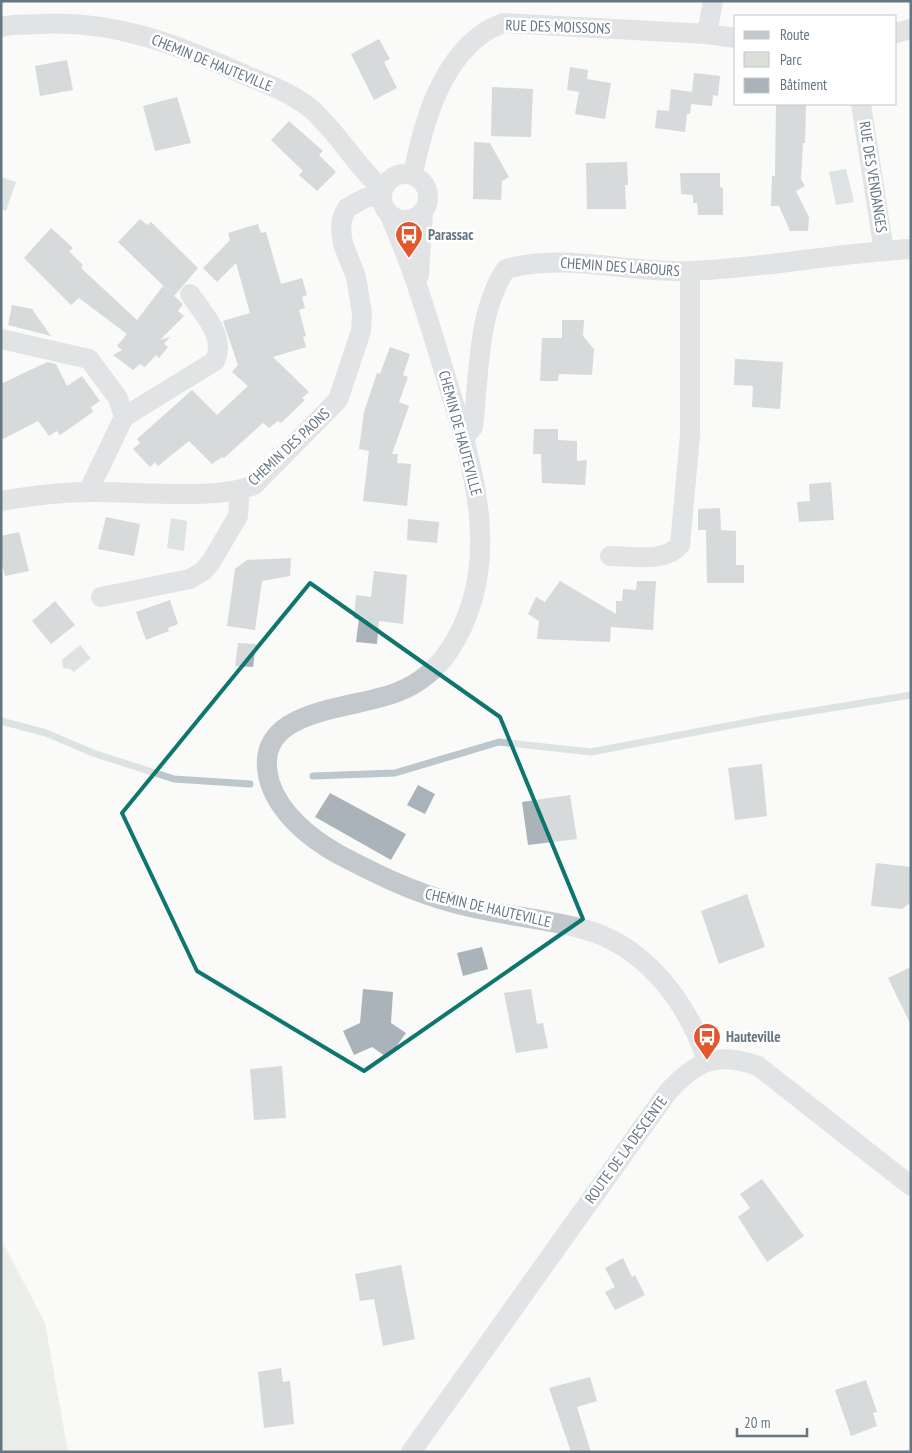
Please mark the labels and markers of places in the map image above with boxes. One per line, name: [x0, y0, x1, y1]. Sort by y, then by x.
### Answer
bus stop icon: Parassac: [394, 220, 424, 259]
place label: Parassac: [428, 225, 474, 244]
bus stop icon: Hauteville: [692, 1022, 722, 1061]
place label: Hauteville: [726, 1027, 781, 1046]

